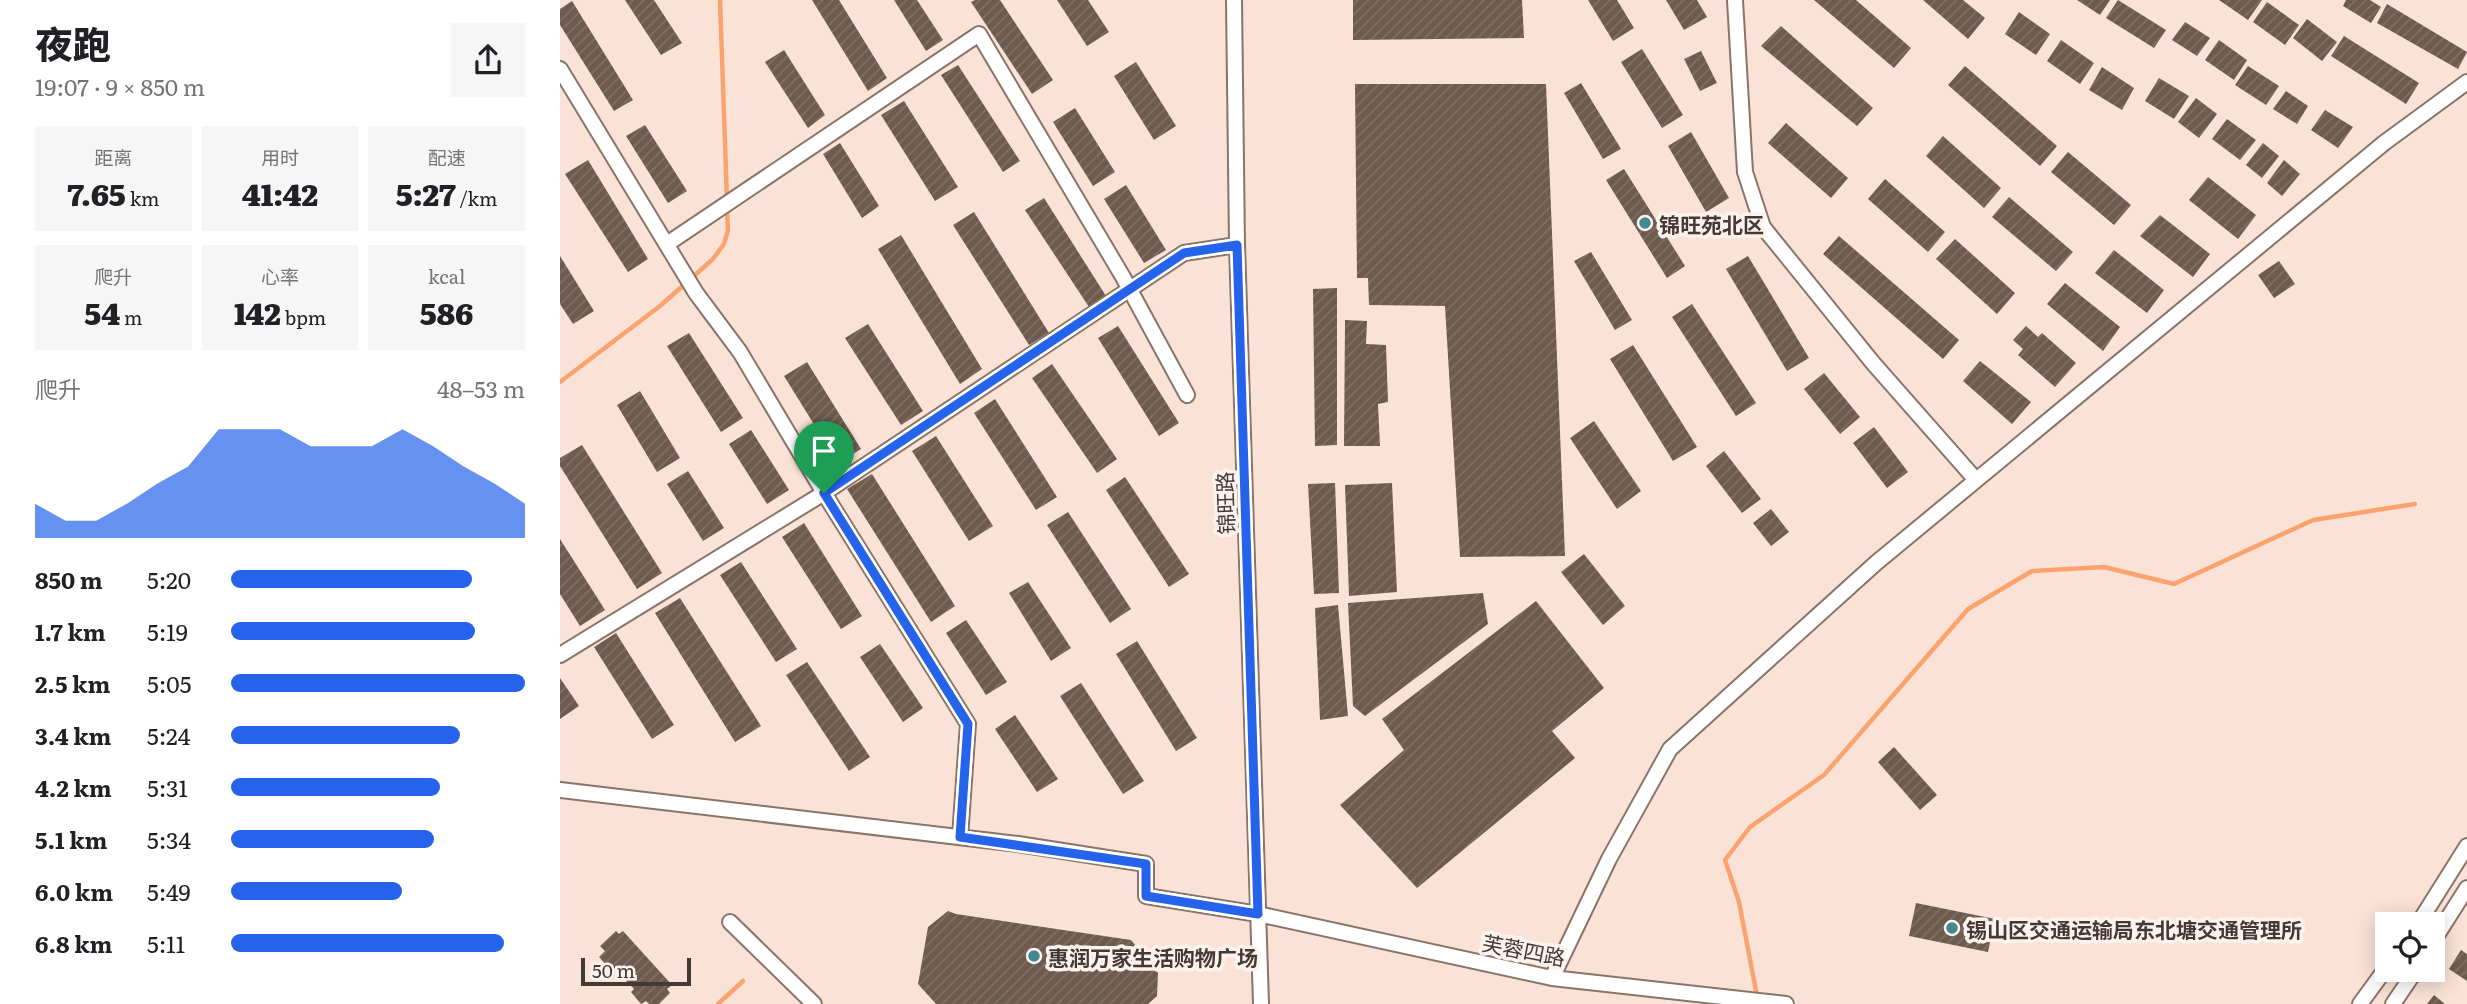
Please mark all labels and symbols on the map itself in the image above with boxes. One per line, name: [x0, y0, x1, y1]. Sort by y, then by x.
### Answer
place label: 锦旺苑北区: [1659, 208, 1764, 239]
marker: 锦旺苑北区: [1637, 215, 1653, 231]
pin: [794, 421, 854, 493]
street label: 锦旺路: [1207, 471, 1241, 535]
place label: 锡山区交通运输局东北塘交通管理所: [1966, 913, 2302, 944]
marker: 锡山区交通运输局东北塘交通管理所: [1944, 920, 1960, 936]
street label: 芙蓉四路: [1480, 926, 1568, 972]
place label: 惠润万家生活购物广场: [1048, 941, 1258, 972]
marker: 惠润万家生活购物广场: [1026, 948, 1042, 964]
scale bar: [581, 955, 691, 987]

